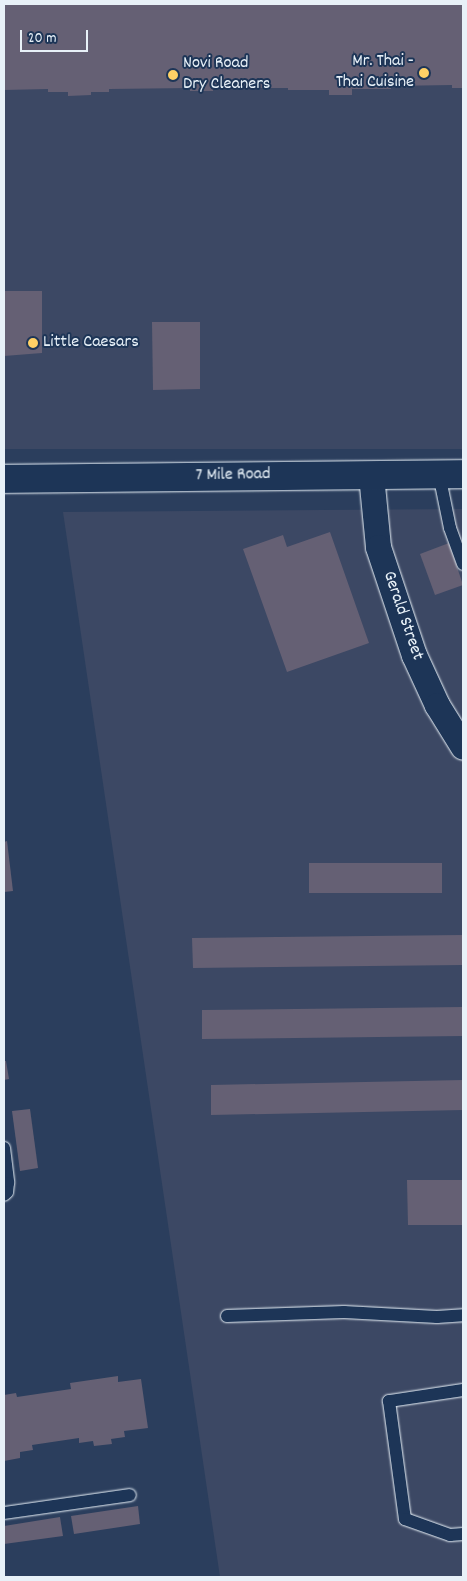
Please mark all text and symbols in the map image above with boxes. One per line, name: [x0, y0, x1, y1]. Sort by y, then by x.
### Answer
scale bar: [22, 20, 90, 52]
text: 20 m: [28, 28, 56, 50]
place label: Mr. Thai - Thai Cuisine: [336, 52, 414, 94]
place label: Novi Road Dry Cleaners: [183, 54, 270, 96]
marker: Mr. Thai - Thai Cuisine: [418, 67, 430, 79]
marker: Novi Road Dry Cleaners: [167, 69, 179, 81]
place label: Little Caesars: [43, 332, 139, 354]
marker: Little Caesars: [27, 337, 39, 349]
street label: 7 Mile Road: [195, 465, 271, 487]
street label: Gerald Street: [377, 569, 427, 663]

